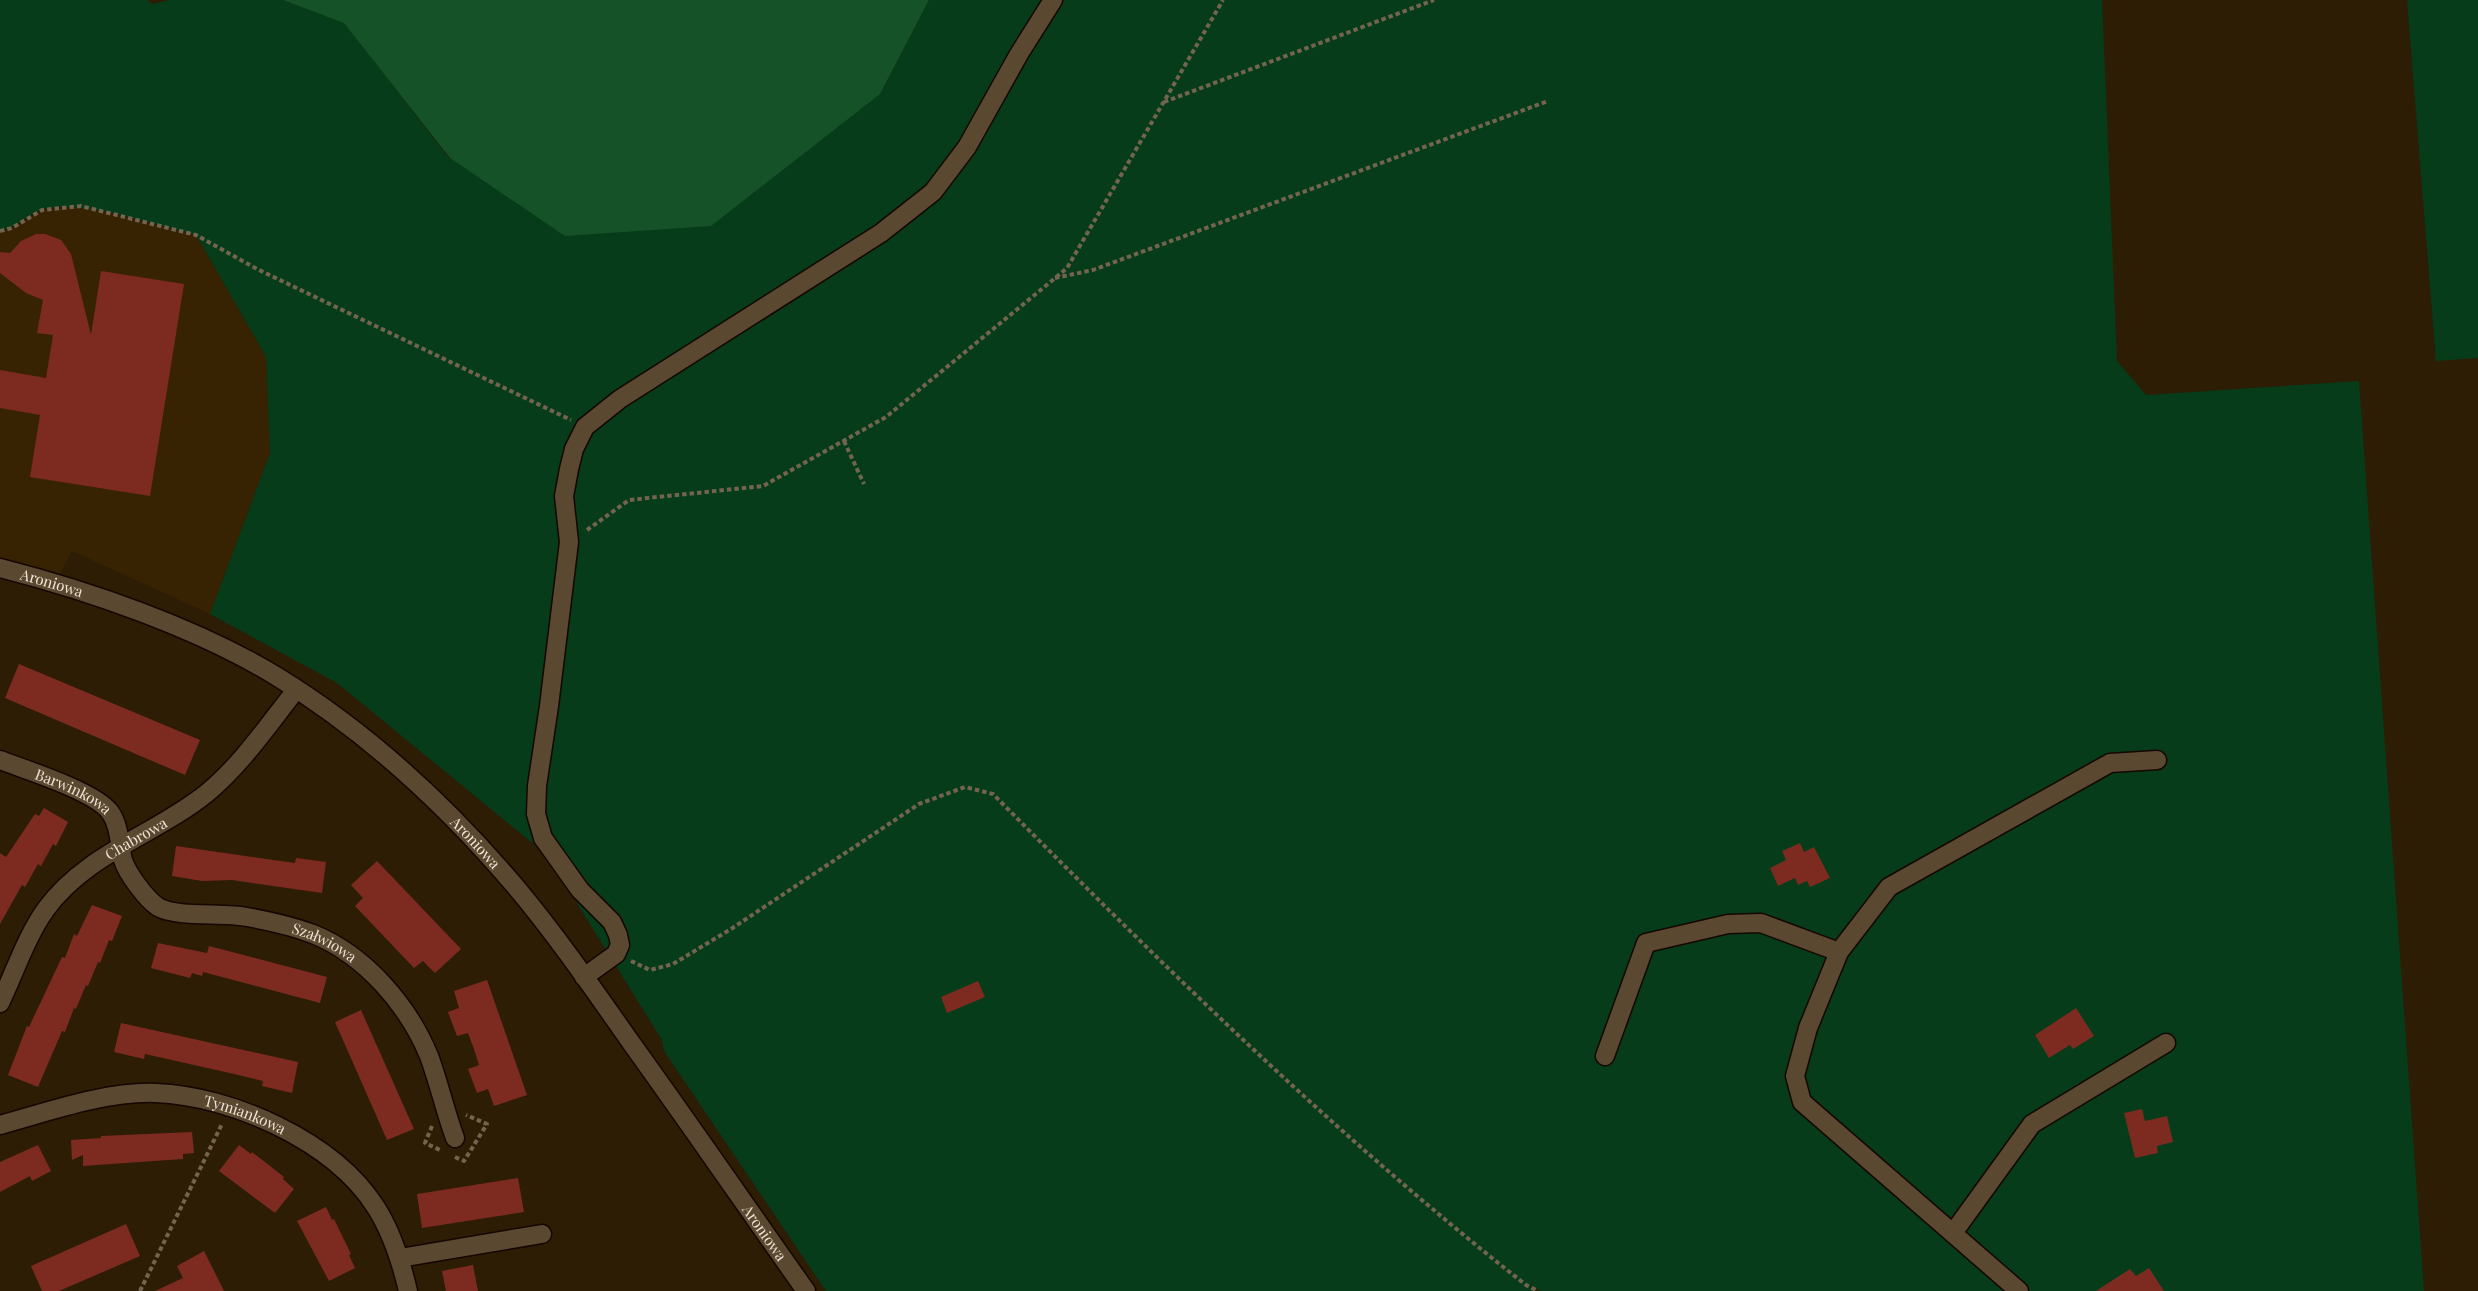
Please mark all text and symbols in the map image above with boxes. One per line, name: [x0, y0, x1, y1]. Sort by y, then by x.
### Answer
street label: Aroniowa: [17, 564, 86, 602]
street label: Barwinkowa: [32, 764, 117, 819]
street label: Aroniowa: [446, 811, 505, 873]
street label: Chabrowa: [101, 812, 171, 864]
street label: Szałwiowa: [290, 918, 361, 967]
street label: Tymiankowa: [202, 1090, 290, 1139]
street label: Aroniowa: [738, 1199, 792, 1265]

